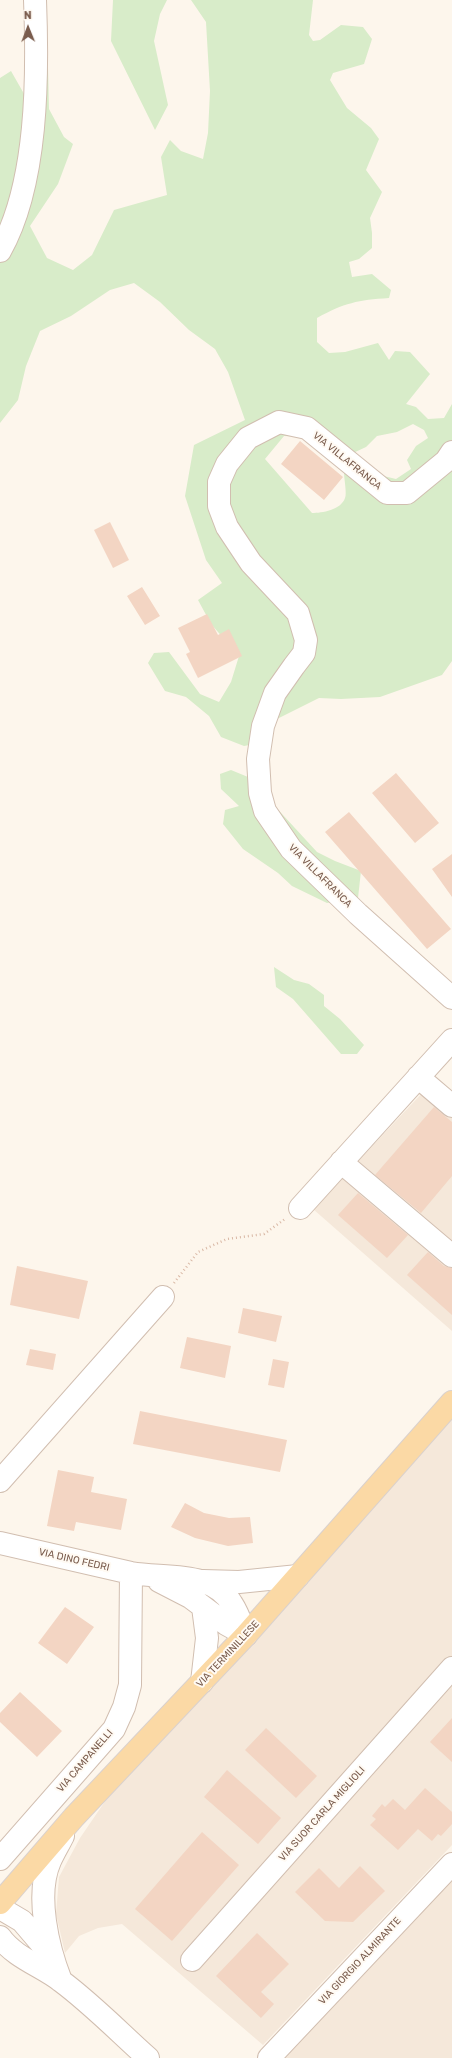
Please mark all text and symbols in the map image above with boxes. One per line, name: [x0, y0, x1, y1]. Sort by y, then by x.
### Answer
north arrow: [8, 8, 48, 48]
text: N: [24, 9, 32, 22]
street label: VIA VILLAFRANCA: [310, 430, 384, 492]
street label: VIA VILLAFRANCA: [286, 842, 354, 910]
street label: VIA DINO FEDRI: [37, 1546, 111, 1574]
street label: VIA TERMINILLESE: [194, 1618, 262, 1690]
street label: VIA CAMPANELLI: [54, 1727, 116, 1795]
street label: VIA SUOR CARLA MIGLIOLI: [276, 1764, 368, 1864]
street label: VIA GIORGIO ALMIRANTE: [316, 1915, 404, 2007]

